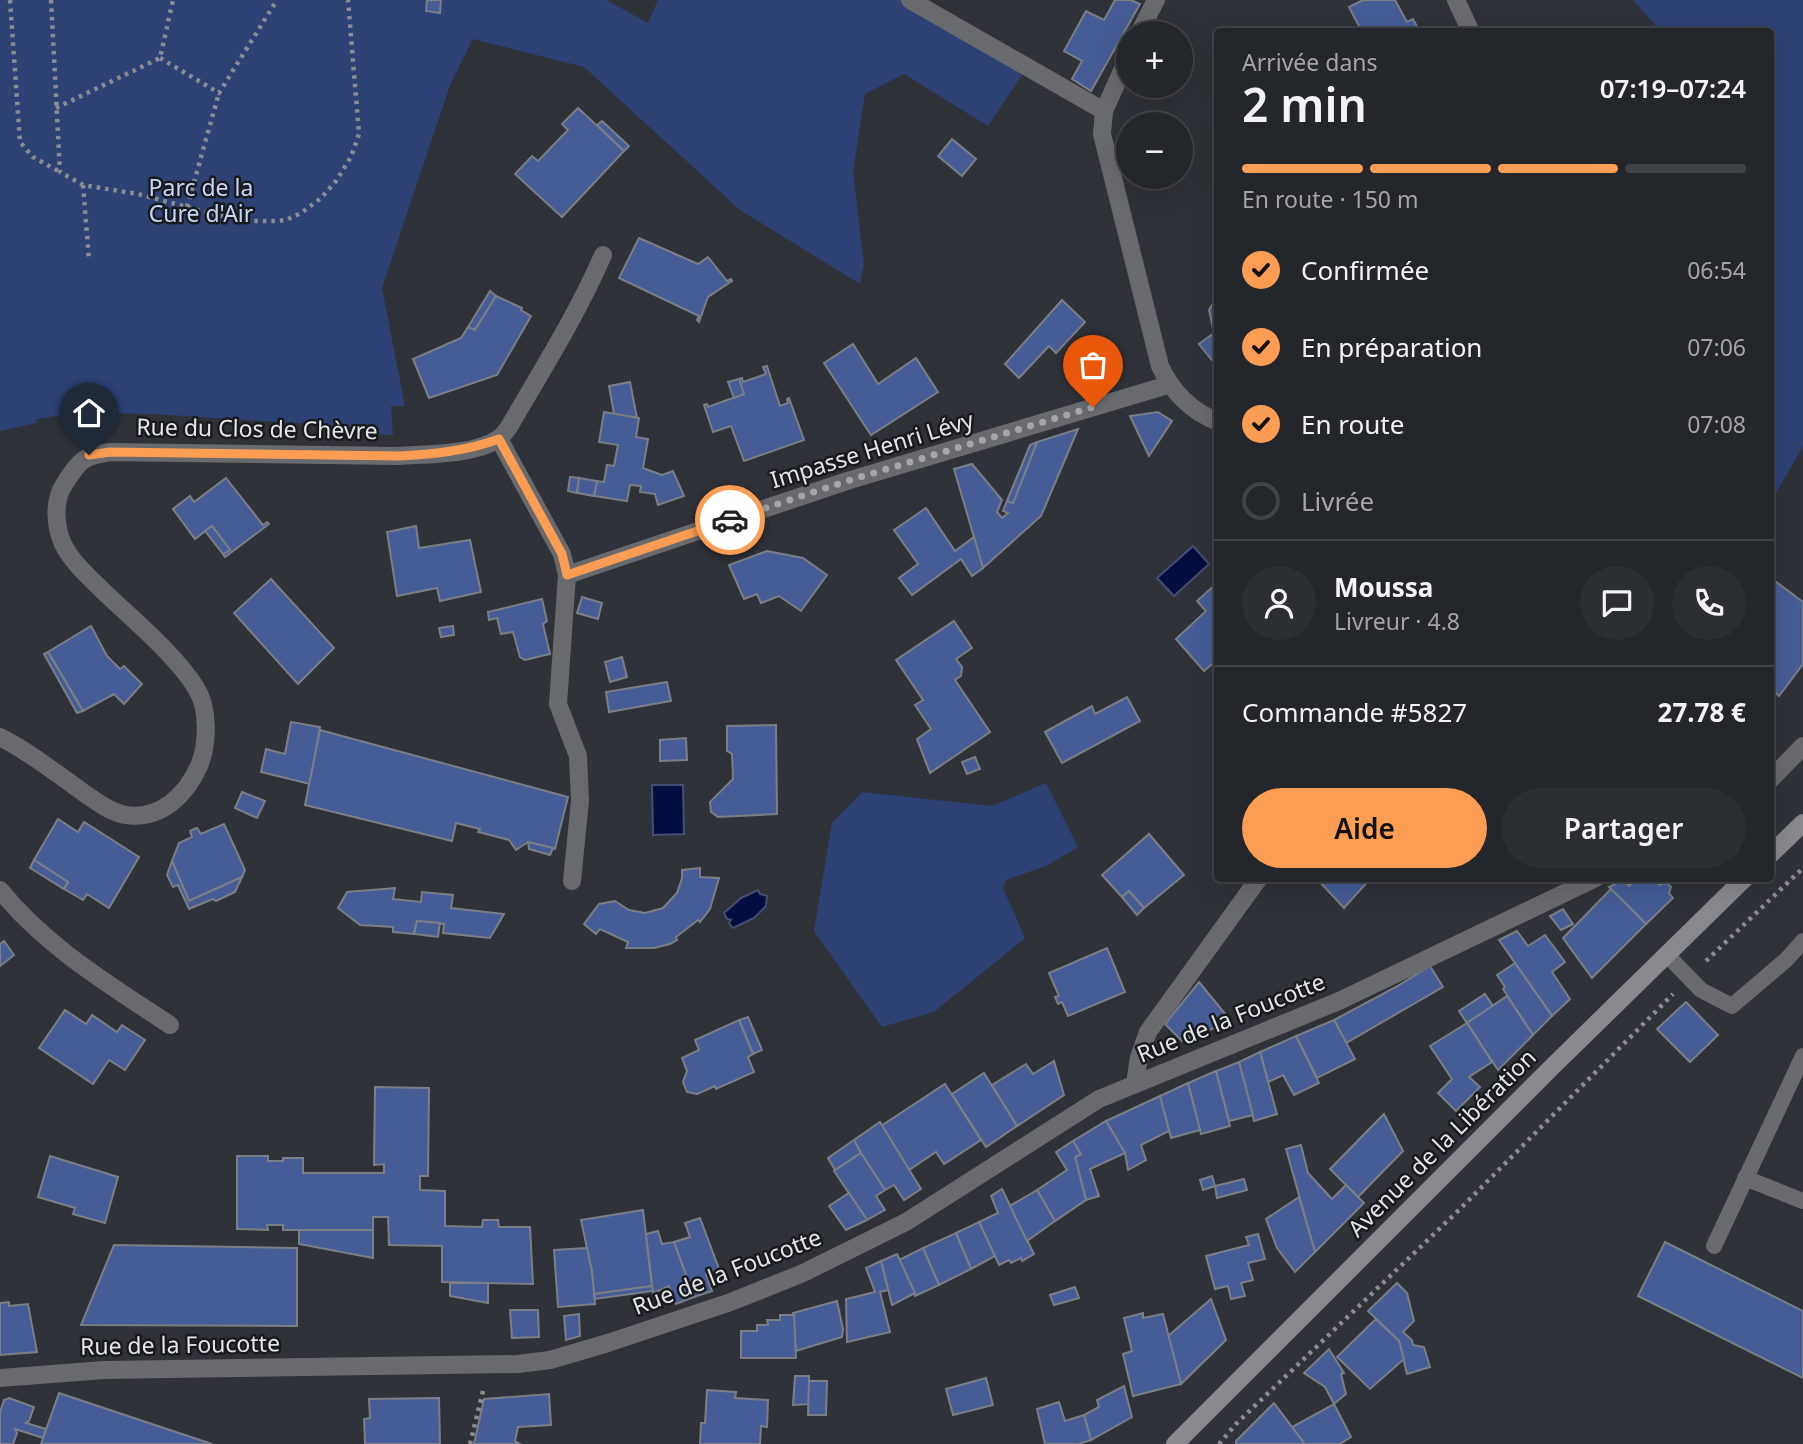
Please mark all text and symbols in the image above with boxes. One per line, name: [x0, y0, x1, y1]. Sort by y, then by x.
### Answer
map controls: [1116, 21, 1193, 189]
button: +: [1116, 21, 1193, 98]
text: Arrivée dans: [1242, 46, 1378, 78]
text: 07:19–07:24: [1600, 70, 1746, 106]
text: 2 min: [1242, 73, 1367, 135]
button: −: [1116, 112, 1193, 189]
park label: Parc de la Cure d'Air: [149, 171, 254, 229]
text: En route · 150 m: [1242, 183, 1419, 215]
icon: check: [1242, 251, 1280, 289]
text: Confirmée: [1301, 252, 1429, 288]
text: 06:54: [1687, 254, 1746, 286]
icon: check: [1242, 328, 1280, 366]
text: En préparation: [1301, 329, 1482, 365]
text: 07:06: [1687, 331, 1746, 363]
pin: [1063, 335, 1123, 407]
icon: bag: [1074, 346, 1112, 384]
pin: [59, 383, 119, 455]
icon: home: [70, 394, 108, 432]
street label: Impasse Henri Lévy: [766, 403, 978, 495]
icon: check: [1242, 405, 1280, 443]
text: En route: [1301, 406, 1404, 442]
text: 07:08: [1687, 408, 1746, 440]
street label: Rue du Clos de Chèvre: [136, 410, 378, 446]
text: Livrée: [1301, 483, 1374, 519]
courier: [695, 485, 765, 555]
icon: car: [711, 501, 749, 539]
button: person: [1242, 566, 1316, 640]
button: chat: [1580, 566, 1654, 640]
button: phone: [1672, 566, 1746, 640]
text: Moussa: [1334, 569, 1433, 605]
text: Livreur · 4.8: [1334, 605, 1460, 637]
text: Commande #5827: [1242, 694, 1467, 730]
text: 27.78 €: [1658, 694, 1746, 730]
button: Aide: [1242, 788, 1487, 868]
button: Partager: [1501, 788, 1746, 868]
street label: Rue de la Foucotte: [1132, 965, 1329, 1069]
street label: Avenue de la Libération: [1340, 1041, 1542, 1243]
street label: Rue de la Foucotte: [628, 1220, 826, 1322]
street label: Rue de la Foucotte: [80, 1326, 280, 1362]

